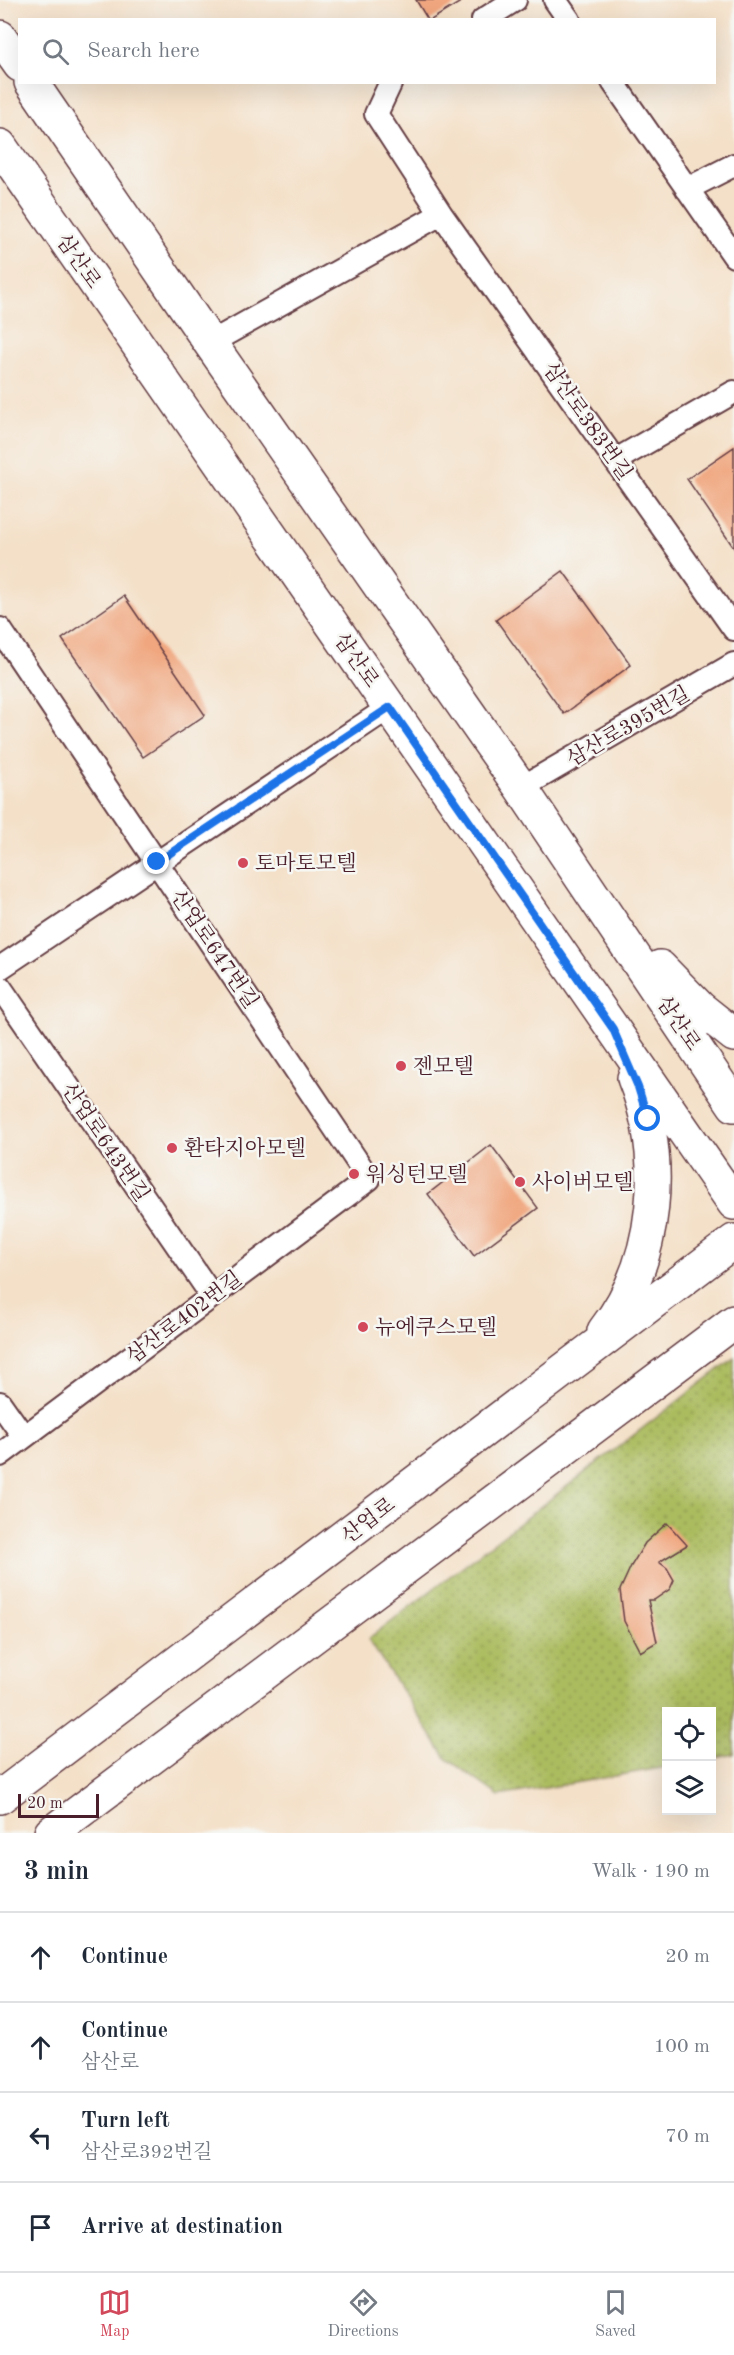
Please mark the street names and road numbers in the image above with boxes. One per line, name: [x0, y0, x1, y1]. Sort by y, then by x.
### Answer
street label: 삼산로: [52, 230, 105, 293]
street label: 삼산로383번길: [539, 358, 637, 484]
street label: 삼산로: [330, 629, 383, 692]
street label: 삼산로395번길: [563, 682, 694, 771]
street label: 산업로647번길: [166, 886, 263, 1013]
street label: 삼산로: [652, 992, 705, 1055]
street label: 산업로643번길: [57, 1079, 154, 1206]
street label: 삼산로402번길: [122, 1267, 246, 1368]
street label: 산업로: [337, 1493, 400, 1548]

